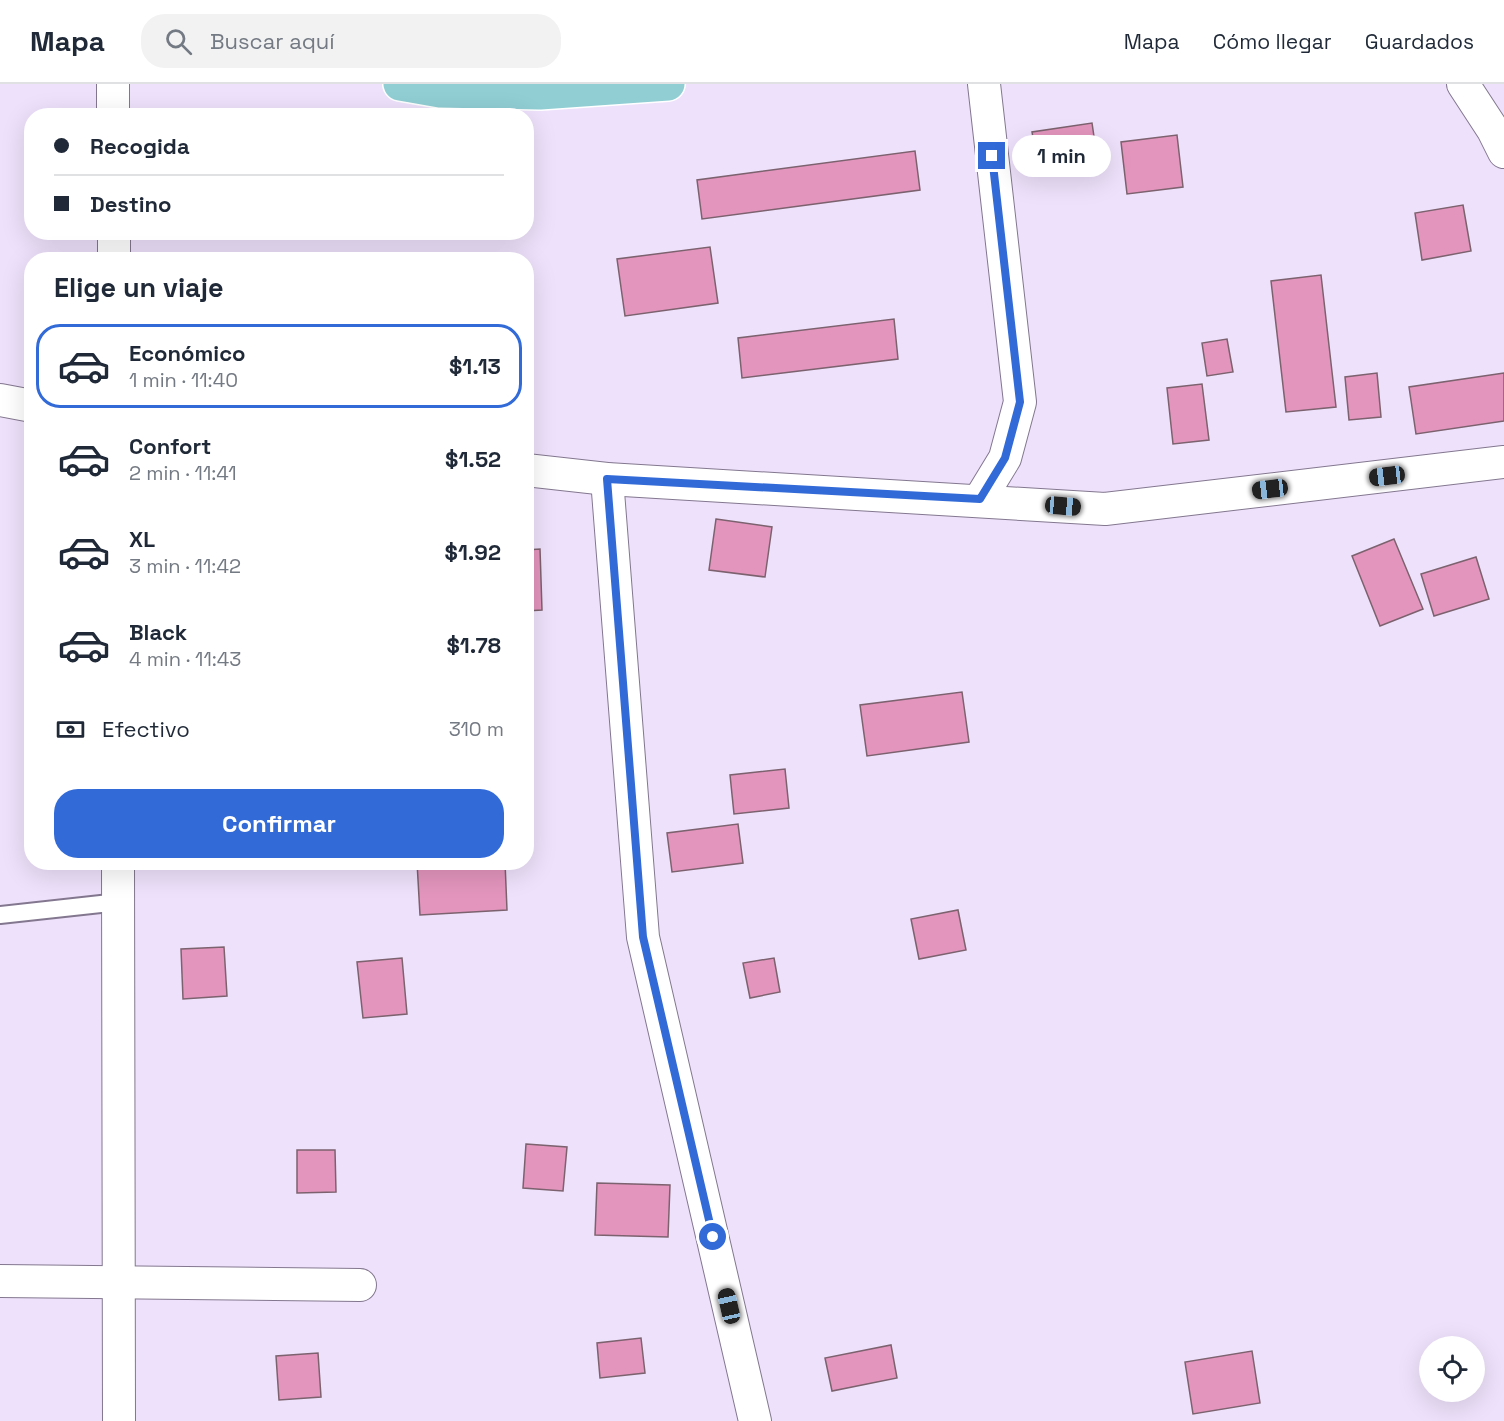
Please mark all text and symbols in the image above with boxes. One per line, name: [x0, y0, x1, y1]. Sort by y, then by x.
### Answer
search box: [141, 14, 561, 68]
text: Mapa: [30, 23, 105, 59]
icon: search: [162, 25, 195, 58]
text: Buscar aquí: [210, 27, 335, 55]
text: Mapa: [1124, 28, 1180, 55]
text: Cómo llegar: [1213, 28, 1332, 55]
text: Guardados: [1365, 28, 1474, 55]
text: Recogida: [90, 132, 190, 160]
callout: 1 min: [1013, 135, 1112, 177]
route end: [978, 142, 1005, 169]
text: 1 min: [1037, 143, 1086, 169]
text: Destino: [90, 190, 172, 218]
text: Elige un viaje: [54, 270, 224, 305]
icon: car: [57, 339, 111, 393]
text: Económico: [129, 339, 246, 367]
text: $1.13: [449, 352, 501, 380]
text: 1 min · 11:40: [129, 367, 238, 393]
icon: car: [57, 432, 111, 486]
text: Confort: [129, 432, 211, 460]
text: $1.52: [445, 445, 501, 473]
text: 2 min · 11:41: [129, 460, 237, 486]
car: [1368, 465, 1406, 487]
car: [1251, 478, 1289, 500]
car: [1044, 495, 1082, 517]
icon: car: [57, 525, 111, 579]
text: XL: [129, 525, 155, 553]
text: $1.92: [445, 538, 501, 566]
text: 3 min · 11:42: [129, 553, 241, 579]
icon: car: [57, 618, 111, 672]
text: Black: [129, 618, 187, 646]
text: $1.78: [447, 631, 501, 659]
text: 4 min · 11:43: [129, 646, 241, 672]
icon: cash: [54, 713, 87, 746]
text: Efectivo: [102, 715, 190, 743]
text: 310 m: [449, 716, 504, 742]
button: Confirmar: [54, 789, 504, 858]
route start: [699, 1223, 726, 1250]
car: [716, 1286, 742, 1326]
map controls: [1419, 1336, 1485, 1402]
button: locate: [1419, 1336, 1485, 1402]

